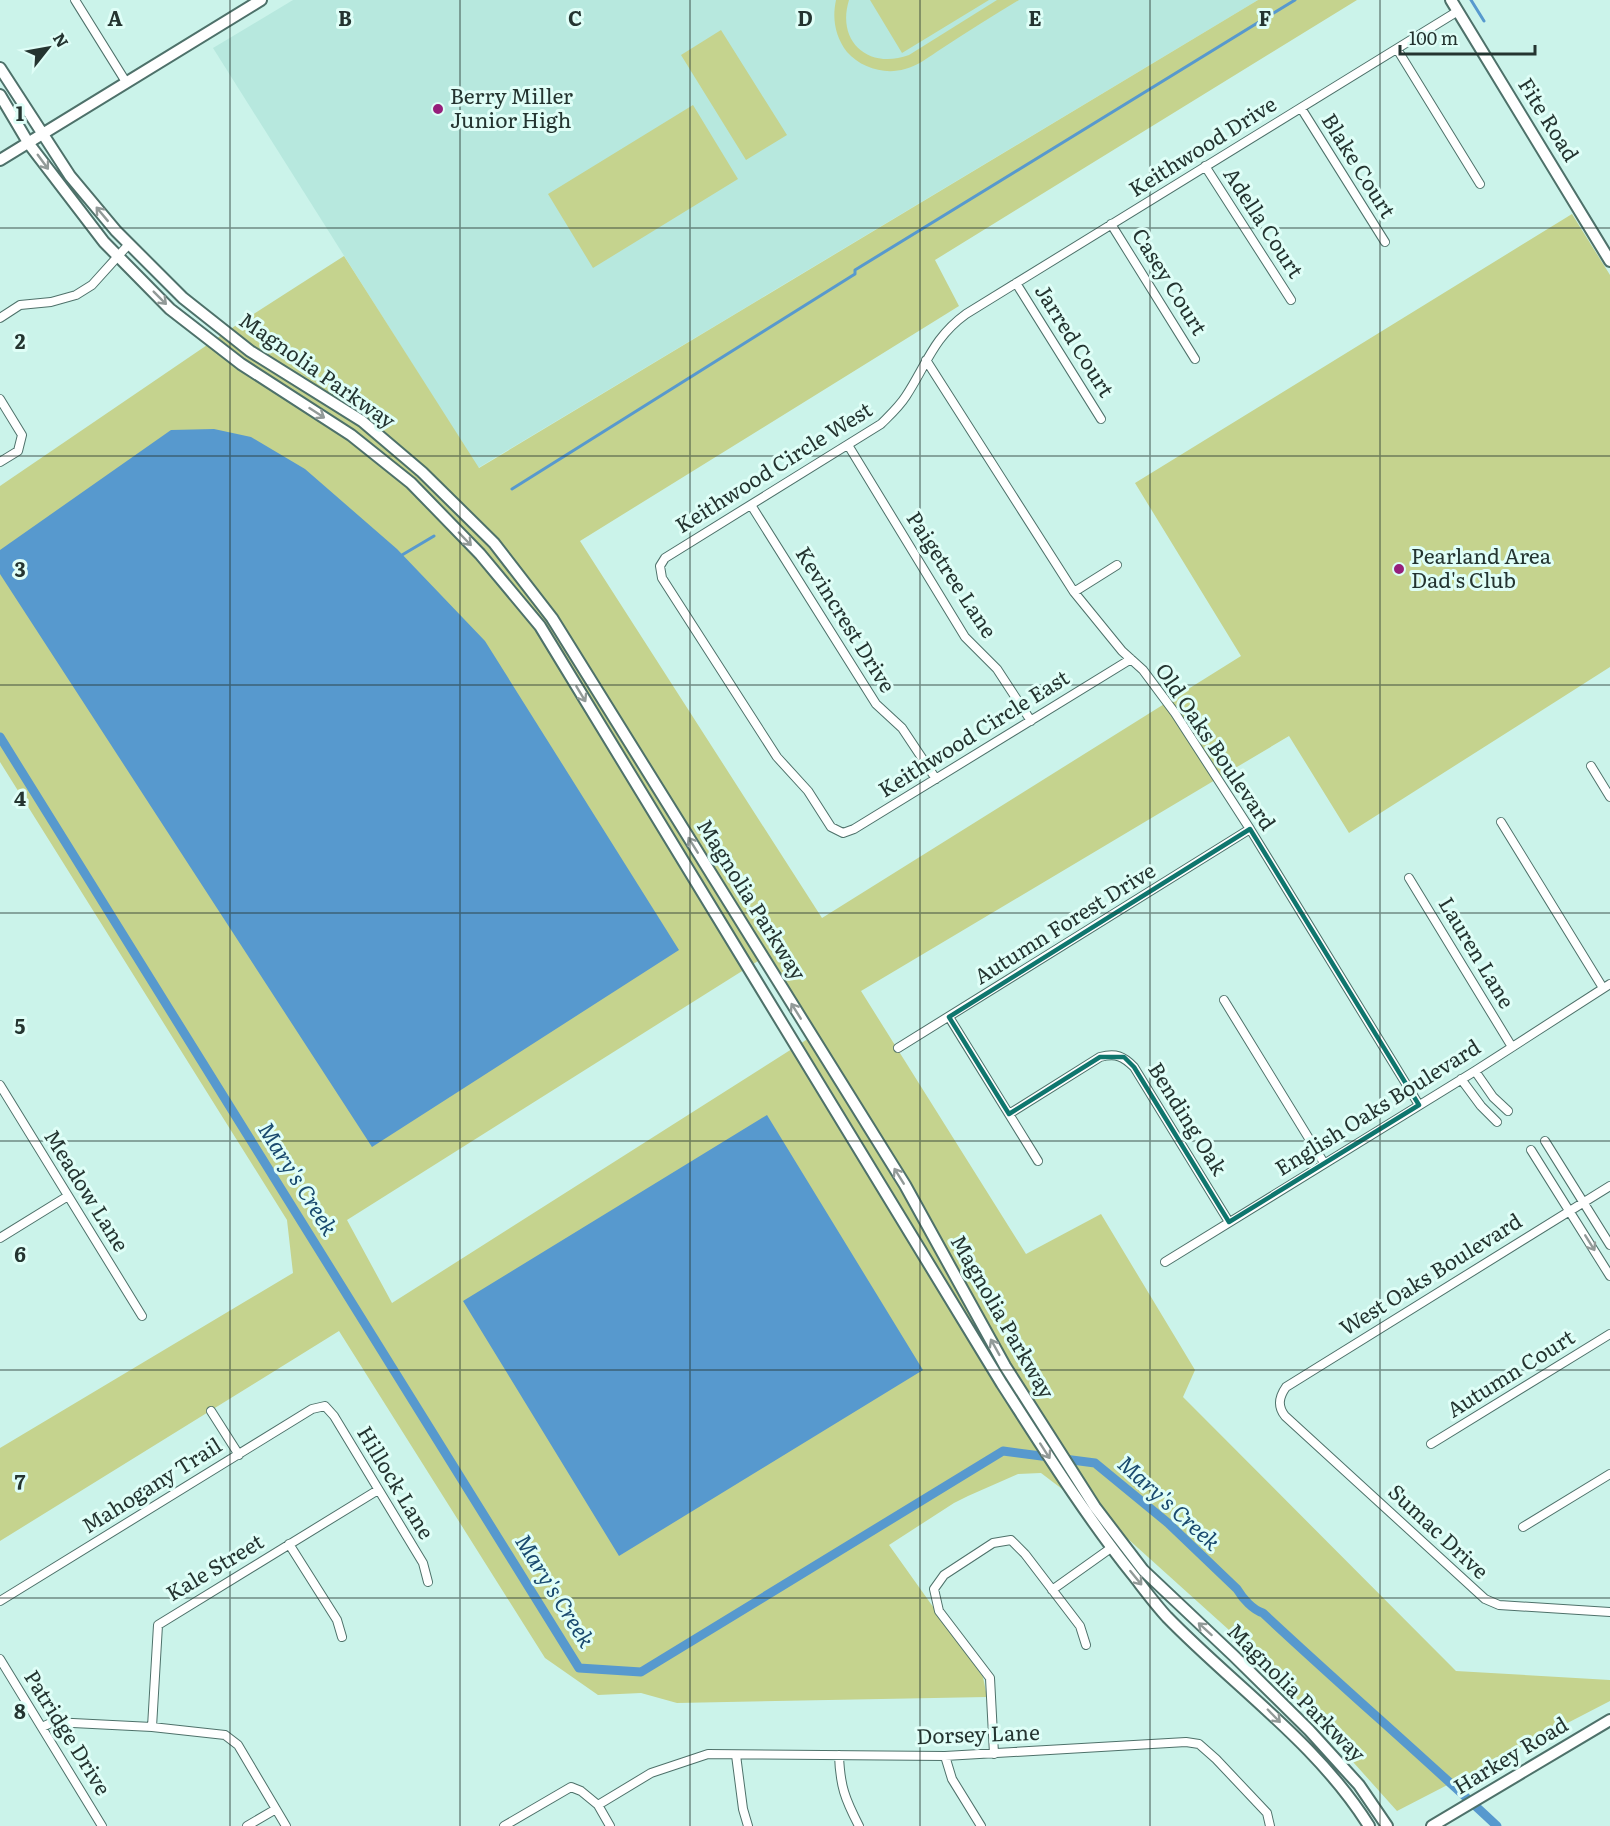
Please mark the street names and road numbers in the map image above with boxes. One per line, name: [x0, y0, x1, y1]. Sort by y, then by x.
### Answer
street label: Fite Road: [1512, 71, 1588, 167]
street label: Keithwood Drive: [1122, 87, 1282, 203]
street label: Blake Court: [1316, 106, 1405, 224]
street label: Adella Court: [1218, 160, 1313, 284]
street label: Casey Court: [1126, 221, 1216, 340]
street label: Jarred Court: [1029, 277, 1124, 403]
street label: Magnolia Parkway: [234, 303, 404, 435]
street label: Keithwood Circle West: [668, 392, 877, 539]
street label: Paigetree Lane: [900, 504, 1006, 643]
street label: Kevincrest Drive: [790, 540, 905, 698]
street label: Old Oaks Boulevard: [1149, 656, 1285, 836]
street label: Keithwood Circle East: [871, 660, 1074, 803]
street label: Magnolia Parkway: [691, 812, 816, 986]
street label: Autumn Forest Drive: [967, 853, 1160, 990]
street label: Lauren Lane: [1433, 890, 1524, 1013]
street label: English Oaks Boulevard: [1268, 1030, 1485, 1182]
street label: Bending Oak: [1142, 1055, 1236, 1180]
street label: Meadow Lane: [38, 1123, 138, 1257]
street label: West Oaks Boulevard: [1332, 1204, 1527, 1342]
street label: Magnolia Parkway: [945, 1228, 1064, 1404]
street label: Autumn Court: [1440, 1320, 1580, 1424]
street label: Hillock Lane: [351, 1419, 443, 1544]
street label: Mahogany Trail: [75, 1428, 227, 1539]
street label: Sumac Drive: [1383, 1476, 1497, 1585]
street label: Kale Street: [159, 1524, 269, 1607]
street label: Magnolia Parkway: [1221, 1615, 1375, 1768]
street label: Patridge Drive: [18, 1663, 120, 1800]
street label: Harkey Road: [1447, 1707, 1573, 1800]
street label: Dorsey Lane: [916, 1715, 1040, 1750]

